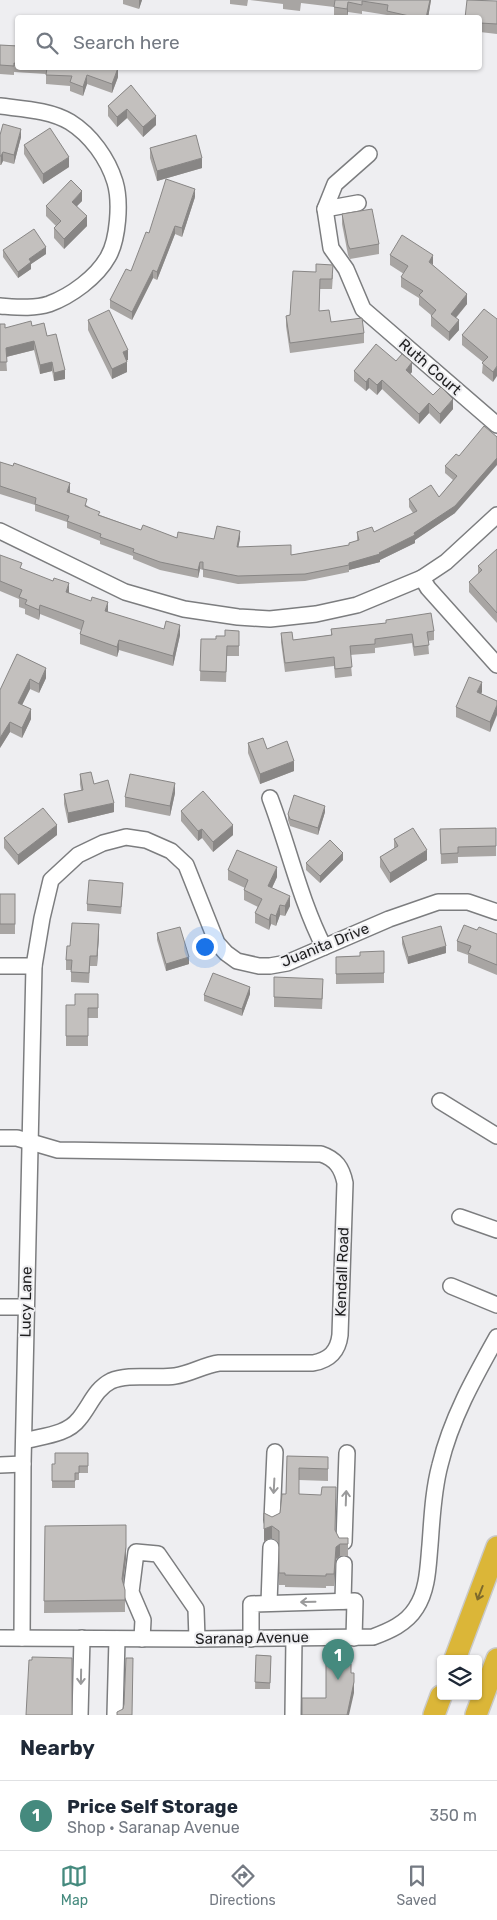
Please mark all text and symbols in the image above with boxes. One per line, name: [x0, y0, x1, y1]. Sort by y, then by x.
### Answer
search box: [15, 15, 482, 70]
icon: search: [33, 29, 61, 57]
text: Search here: [73, 31, 180, 54]
street label: Ruth Court: [395, 335, 465, 399]
street label: Juanita Drive: [278, 919, 372, 971]
your location: [192, 934, 218, 960]
street label: Kendall Road: [331, 1227, 353, 1317]
street label: Lucy Lane: [16, 1266, 36, 1338]
one-way arrow: [269, 1477, 278, 1493]
one-way arrow: [341, 1490, 350, 1506]
one-way arrow: [475, 1585, 484, 1600]
one-way arrow: [300, 1597, 316, 1607]
street label: Saranap Avenue: [195, 1628, 309, 1648]
pin: 1: [322, 1639, 354, 1680]
map controls: [437, 1655, 482, 1700]
button: layers: [437, 1655, 482, 1700]
one-way arrow: [76, 1668, 86, 1684]
text: Nearby: [20, 1735, 95, 1760]
text: Price Self Storage: [67, 1795, 238, 1818]
text: 1: [32, 1806, 40, 1825]
text: 350 m: [430, 1806, 477, 1825]
text: Shop · Saranap Avenue: [67, 1818, 240, 1837]
tab: Map: [60, 1862, 88, 1909]
tab: Directions: [209, 1862, 276, 1909]
tab: Saved: [397, 1862, 437, 1909]

